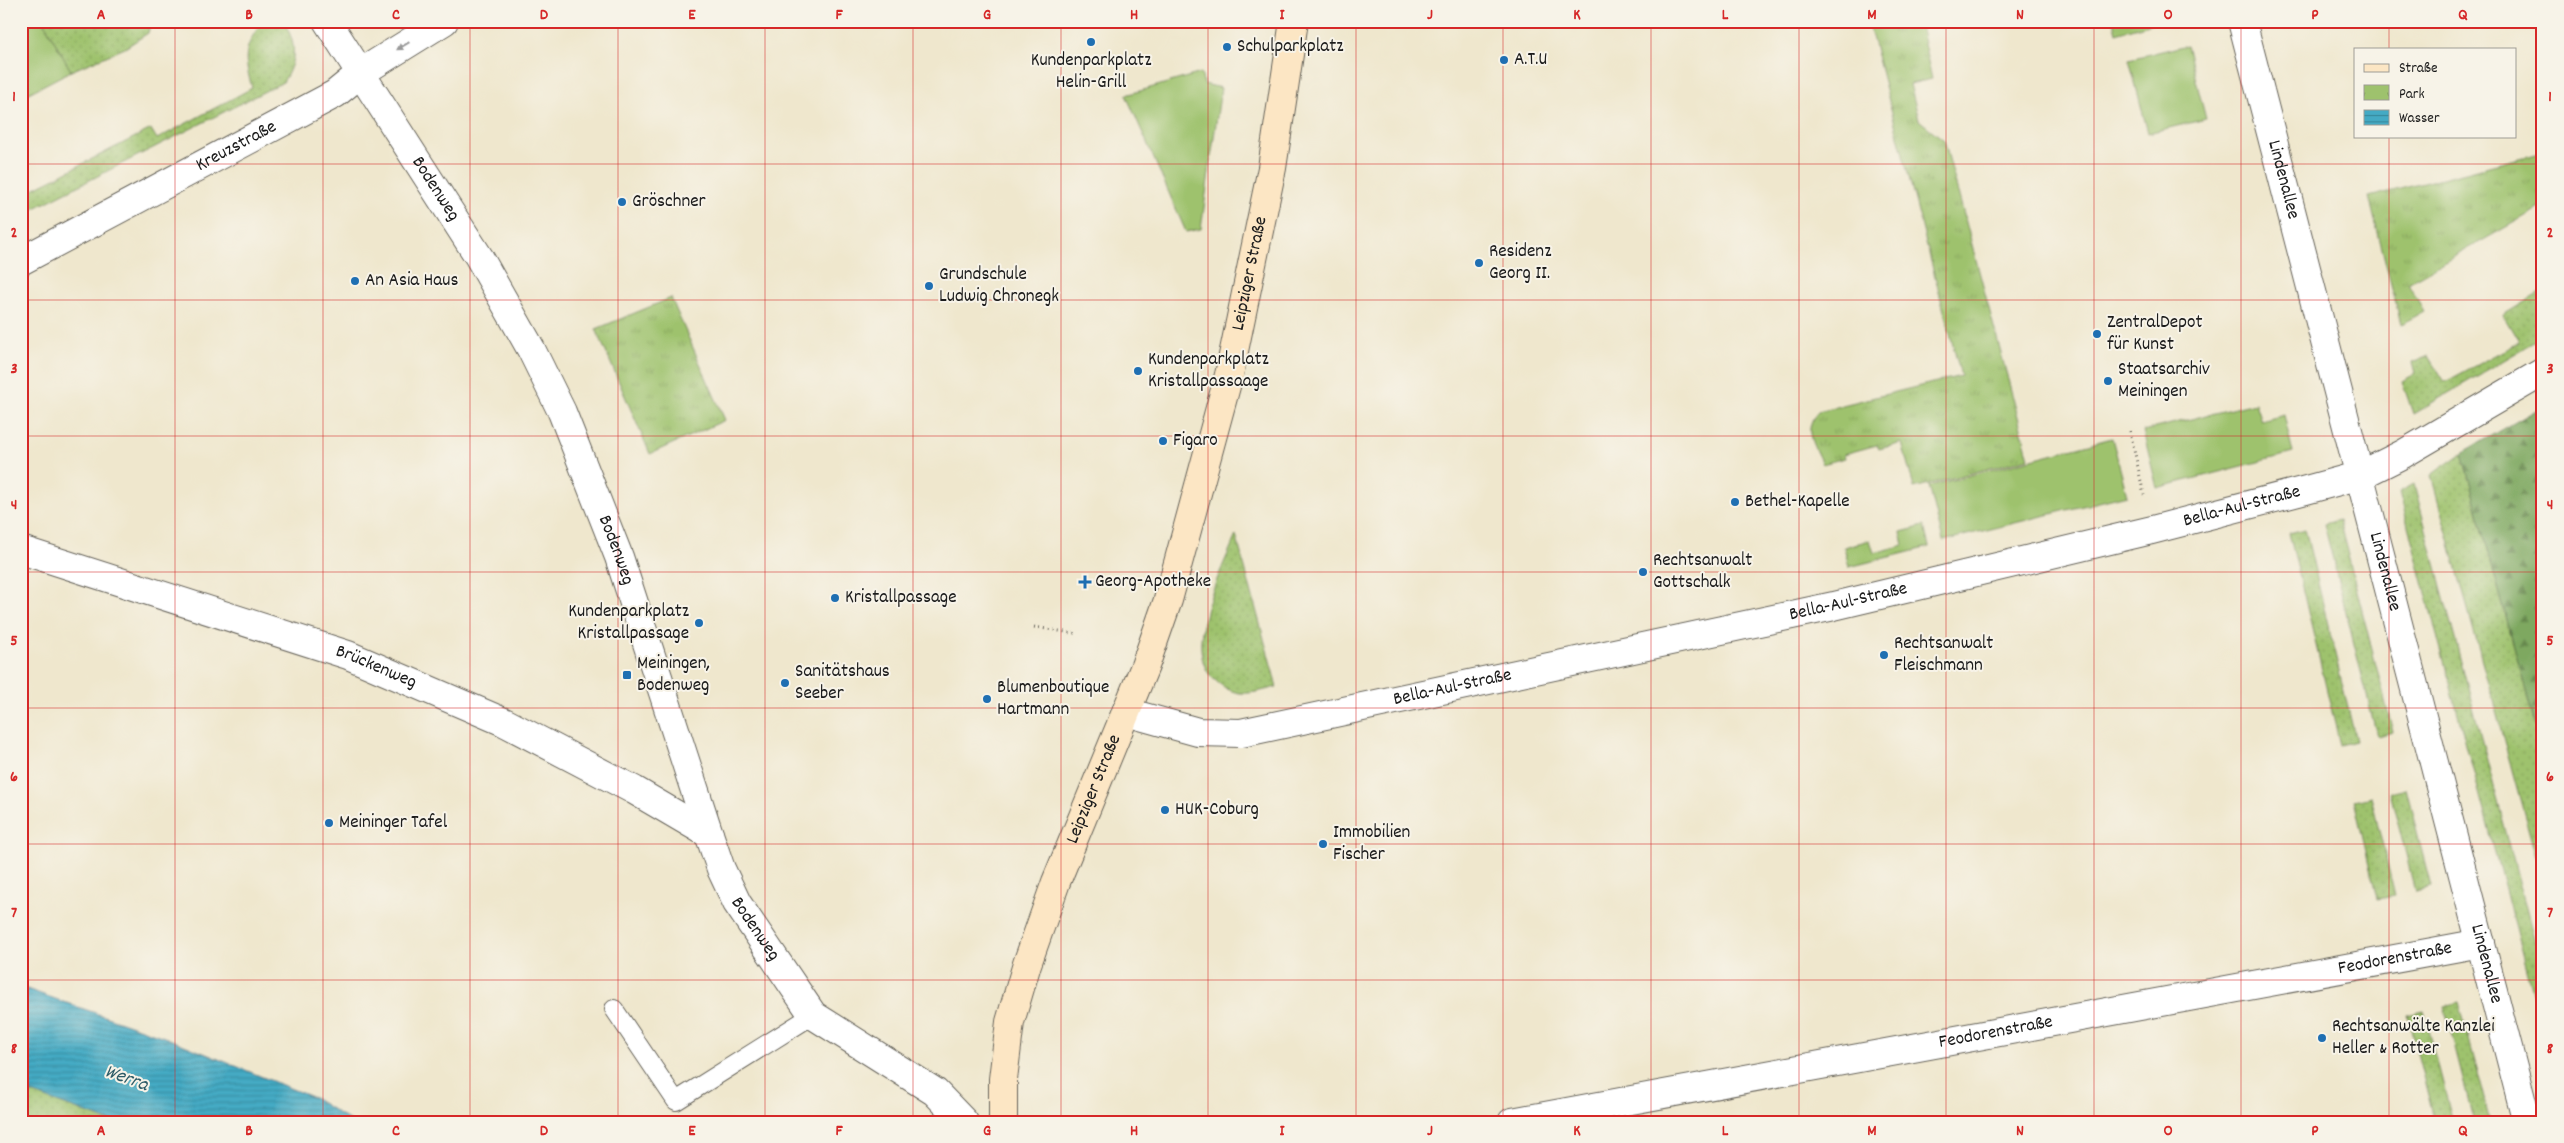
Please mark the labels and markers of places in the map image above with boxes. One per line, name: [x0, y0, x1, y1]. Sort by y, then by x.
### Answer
place label: Schulparkplatz: [1237, 34, 1343, 61]
marker: Kundenparkplatz Helin-Grill: [1085, 36, 1097, 48]
marker: Schulparkplatz: [1221, 41, 1233, 53]
place label: A.T.U: [1514, 47, 1547, 74]
place label: Kundenparkplatz Helin-Grill: [1031, 48, 1151, 97]
marker: A.T.U: [1498, 54, 1510, 66]
place label: Gröschner: [632, 189, 706, 216]
marker: Gröschner: [616, 196, 628, 208]
place label: Residenz Georg II.: [1489, 239, 1551, 288]
marker: Residenz Georg II.: [1473, 257, 1485, 269]
place label: Grundschule Ludwig Chronegk: [939, 262, 1059, 311]
place label: An Asia Haus: [365, 268, 458, 295]
marker: An Asia Haus: [349, 275, 361, 287]
marker: Grundschule Ludwig Chronegk: [923, 280, 935, 292]
place label: ZentralDepot für Kunst: [2107, 310, 2202, 359]
marker: ZentralDepot für Kunst: [2091, 328, 2103, 340]
place label: Kundenparkplatz Kristallpassaage: [1148, 347, 1269, 396]
place label: Staatsarchiv Meiningen: [2118, 357, 2210, 406]
marker: Kundenparkplatz Kristallpassaage: [1132, 365, 1144, 377]
marker: Staatsarchiv Meiningen: [2102, 375, 2114, 387]
place label: Figaro: [1173, 428, 1218, 455]
marker: Figaro: [1157, 435, 1169, 447]
place label: Bethel-Kapelle: [1745, 489, 1850, 516]
marker: Bethel-Kapelle: [1729, 496, 1741, 508]
place label: Rechtsanwalt Gottschalk: [1653, 548, 1752, 597]
marker: Rechtsanwalt Gottschalk: [1637, 566, 1649, 578]
place label: Georg-Apotheke: [1095, 569, 1211, 596]
marker: Georg-Apotheke: [1079, 576, 1091, 588]
place label: Kristallpassage: [845, 585, 957, 612]
marker: Kristallpassage: [829, 592, 841, 604]
place label: Kundenparkplatz Kristallpassage: [568, 599, 689, 648]
marker: Kundenparkplatz Kristallpassage: [693, 617, 705, 629]
place label: Rechtsanwalt Fleischmann: [1894, 631, 1993, 680]
marker: Rechtsanwalt Fleischmann: [1878, 649, 1890, 661]
place label: Meiningen, Bodenweg: [637, 651, 710, 700]
place label: Sanitätshaus Seeber: [795, 659, 890, 708]
marker: Meiningen, Bodenweg: [621, 669, 633, 681]
place label: Blumenboutique Hartmann: [997, 675, 1109, 724]
marker: Sanitätshaus Seeber: [779, 677, 791, 689]
marker: Blumenboutique Hartmann: [981, 693, 993, 705]
place label: HUK-Coburg: [1175, 797, 1259, 824]
marker: HUK-Coburg: [1159, 804, 1171, 816]
place label: Meininger Tafel: [339, 810, 448, 837]
marker: Meininger Tafel: [323, 817, 335, 829]
place label: Immobilien Fischer: [1333, 820, 1410, 869]
marker: Immobilien Fischer: [1317, 838, 1329, 850]
place label: Rechtsanwälte Kanzlei Heller & Rotter: [2332, 1014, 2495, 1063]
marker: Rechtsanwälte Kanzlei Heller & Rotter: [2316, 1032, 2328, 1044]

